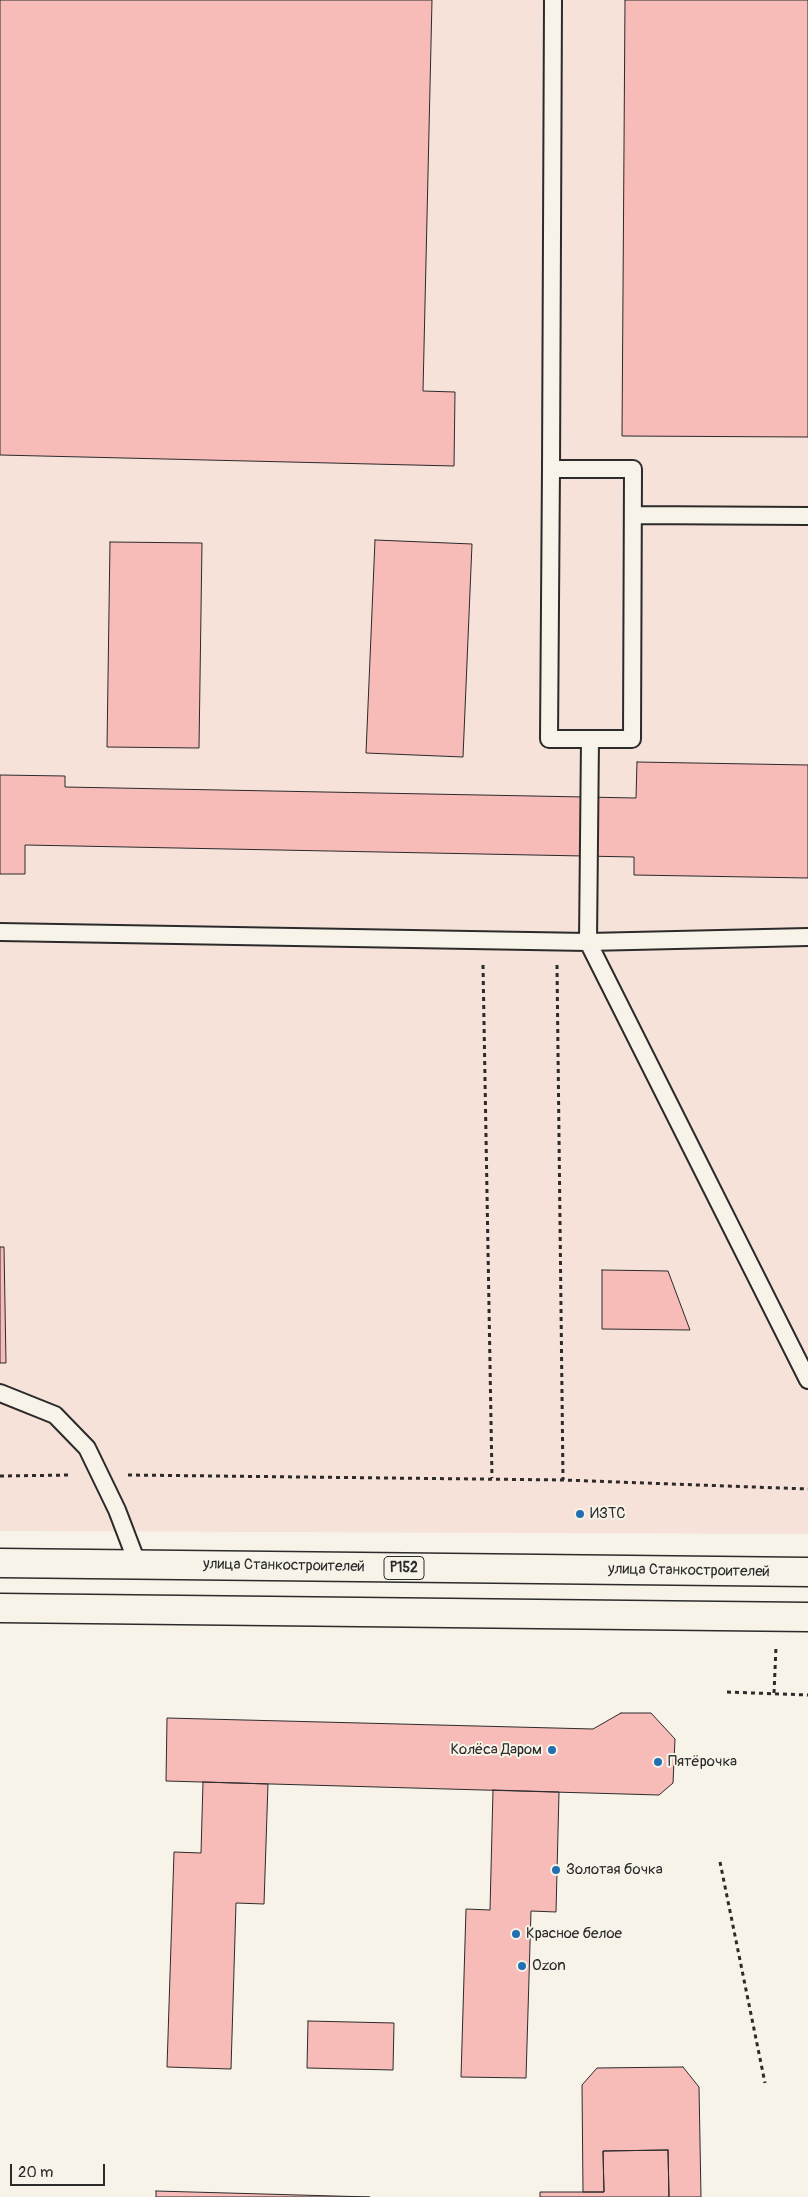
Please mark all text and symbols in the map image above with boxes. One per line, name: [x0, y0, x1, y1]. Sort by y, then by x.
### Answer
place label: ИЗТС: [590, 1505, 626, 1523]
marker: ИЗТС: [574, 1508, 586, 1520]
street label: улица Станкостроителей: [203, 1556, 365, 1576]
road number: Р152: [384, 1556, 424, 1580]
street label: улица Станкостроителей: [608, 1561, 770, 1581]
place label: Колёса Даром: [450, 1741, 542, 1759]
marker: Колёса Даром: [546, 1744, 558, 1756]
place label: Пятёрочка: [668, 1753, 737, 1771]
marker: Пятёрочка: [652, 1756, 664, 1768]
place label: Золотая бочка: [566, 1861, 663, 1879]
marker: Золотая бочка: [550, 1864, 562, 1876]
place label: Красное белое: [526, 1925, 622, 1943]
marker: Красное белое: [510, 1928, 522, 1940]
place label: Ozon: [532, 1957, 566, 1975]
marker: Ozon: [516, 1960, 528, 1972]
scale bar: [12, 2154, 108, 2186]
text: 20 m: [18, 2163, 53, 2182]

